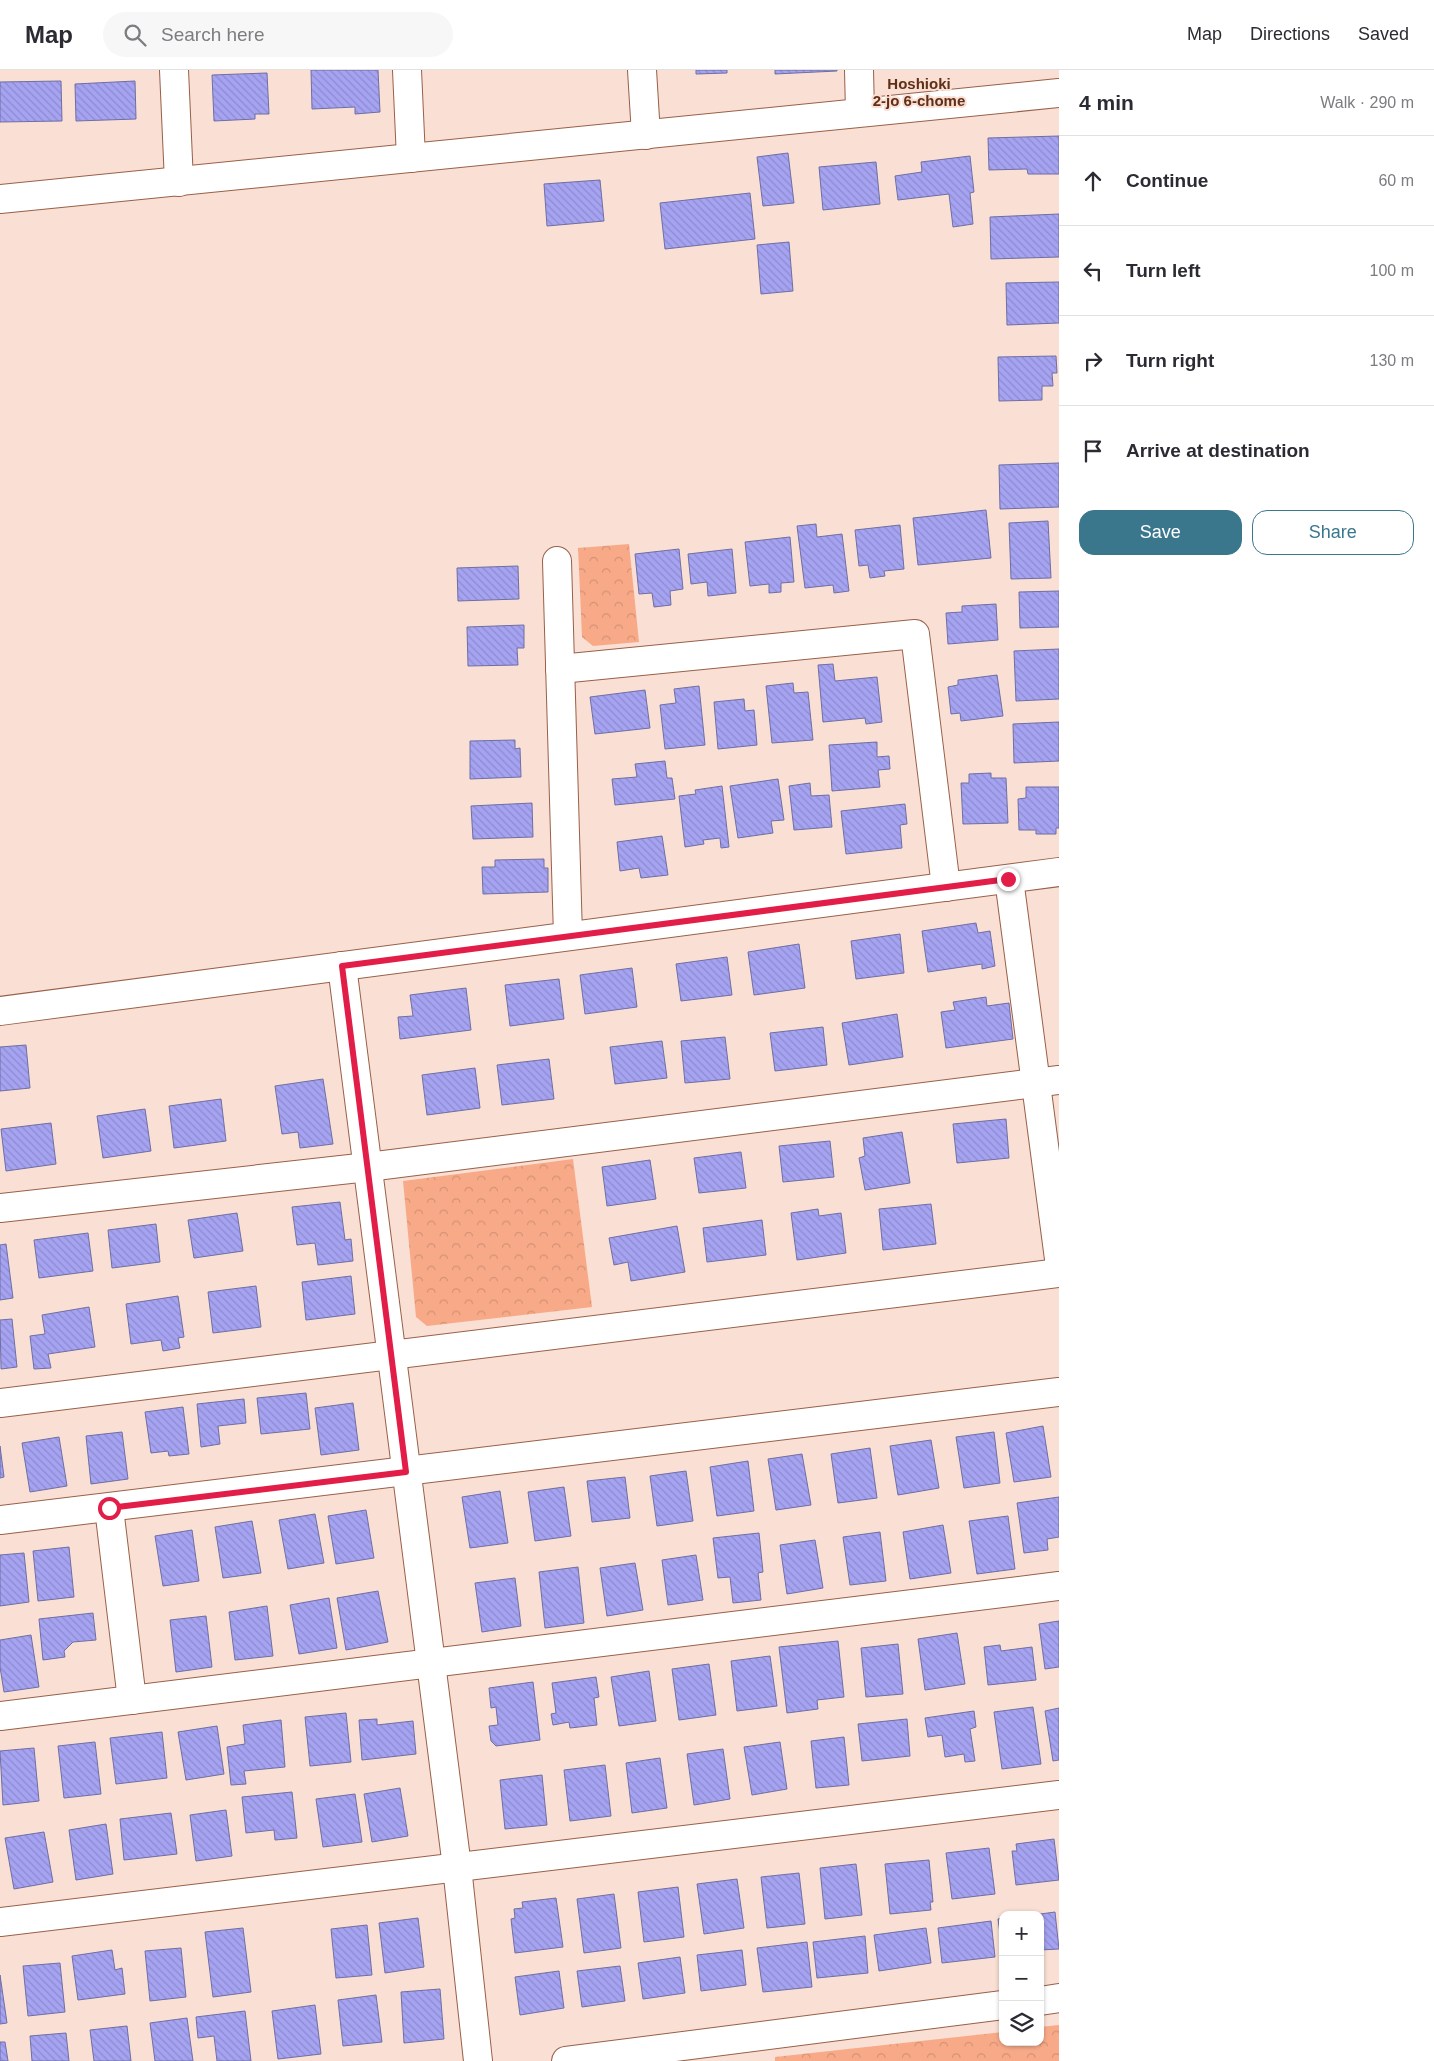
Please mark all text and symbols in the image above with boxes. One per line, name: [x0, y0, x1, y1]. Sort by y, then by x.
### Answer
search box: [103, 12, 453, 57]
text: Map: [25, 21, 73, 48]
icon: search: [121, 21, 149, 49]
text: Search here: [161, 24, 265, 45]
text: Map: [1187, 24, 1222, 44]
text: Directions: [1250, 24, 1330, 44]
text: Saved: [1358, 24, 1409, 44]
district label: Hoshioki 2-jo 6-chome: [873, 75, 965, 109]
text: 4 min: [1079, 91, 1134, 114]
text: Walk · 290 m: [1320, 94, 1414, 111]
icon: ahead: [1079, 167, 1107, 195]
text: Continue: [1126, 170, 1208, 191]
text: 60 m: [1378, 172, 1414, 189]
icon: left: [1079, 257, 1107, 285]
text: Turn left: [1126, 260, 1201, 281]
text: 100 m: [1370, 262, 1414, 279]
icon: right: [1079, 347, 1107, 375]
text: Turn right: [1126, 350, 1214, 371]
text: 130 m: [1370, 352, 1414, 369]
icon: arrive: [1079, 437, 1107, 465]
text: Arrive at destination: [1126, 440, 1310, 461]
button: Save: [1079, 510, 1242, 555]
button: Share: [1252, 510, 1414, 555]
route end: [997, 868, 1020, 891]
route start: [98, 1497, 121, 1520]
map controls: [999, 1911, 1044, 2046]
button: +: [999, 1911, 1044, 1956]
button: −: [999, 1956, 1044, 2001]
button: layers: [999, 2001, 1044, 2046]

